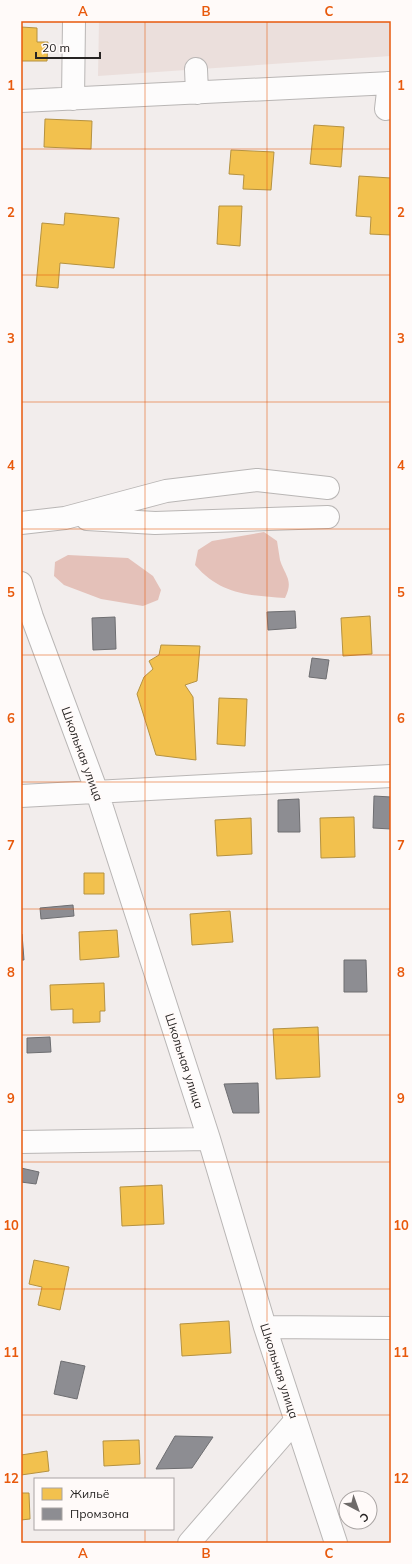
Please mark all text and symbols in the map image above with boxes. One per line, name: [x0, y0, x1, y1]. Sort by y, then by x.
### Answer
text: A: [78, 3, 88, 19]
text: B: [202, 3, 211, 19]
text: C: [325, 3, 334, 19]
scale bar: [36, 34, 100, 60]
text: 20 m: [42, 40, 70, 55]
text: 1: [7, 77, 15, 93]
text: 1: [397, 77, 405, 93]
text: 2: [7, 204, 15, 220]
text: 2: [397, 204, 405, 220]
text: 3: [7, 330, 15, 346]
text: 3: [397, 330, 405, 346]
text: 4: [7, 457, 15, 473]
text: 4: [397, 457, 405, 473]
text: 5: [7, 584, 15, 600]
text: 5: [397, 584, 405, 600]
street label: Школьная улица: [58, 705, 106, 803]
text: 6: [7, 710, 15, 726]
text: 6: [397, 710, 405, 726]
text: 7: [7, 837, 15, 853]
text: 7: [397, 837, 405, 853]
text: 8: [7, 964, 15, 980]
text: 8: [397, 964, 405, 980]
street label: Школьная улица: [162, 1011, 207, 1110]
text: 9: [7, 1090, 15, 1106]
text: 9: [397, 1090, 405, 1106]
text: 10: [3, 1217, 19, 1233]
text: 10: [393, 1217, 409, 1233]
street label: Школьная улица: [257, 1321, 302, 1420]
text: 11: [3, 1344, 19, 1360]
text: 11: [393, 1344, 409, 1360]
text: 12: [3, 1470, 19, 1486]
text: 12: [393, 1470, 409, 1486]
legend: [34, 1478, 174, 1530]
text: Жильё: [70, 1486, 110, 1501]
north arrow: [338, 1490, 378, 1530]
text: Промзона: [70, 1506, 129, 1521]
text: С: [357, 1510, 372, 1526]
text: A: [78, 1545, 88, 1561]
text: B: [202, 1545, 211, 1561]
text: C: [325, 1545, 334, 1561]

